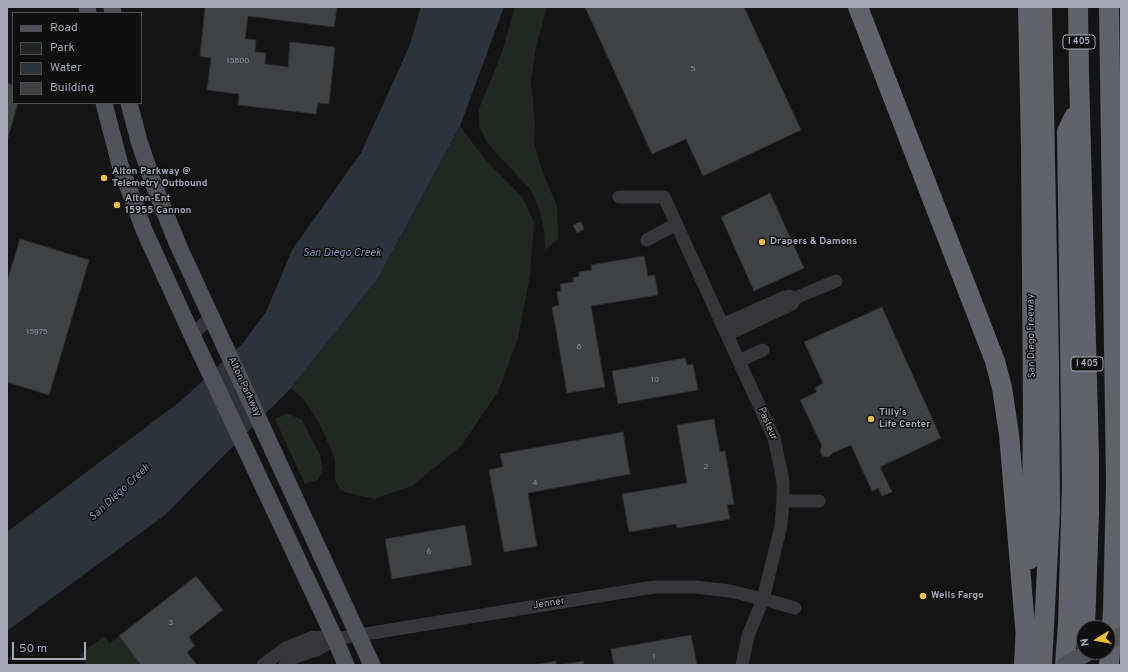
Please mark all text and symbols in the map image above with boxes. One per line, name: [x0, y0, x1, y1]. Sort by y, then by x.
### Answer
legend: [12, 12, 142, 104]
text: Road: [50, 20, 78, 36]
road number: I 405: [1063, 35, 1095, 49]
text: Park: [50, 40, 75, 56]
house number: 15800: [227, 56, 249, 66]
text: Water: [50, 60, 82, 76]
house number: 5: [691, 64, 695, 74]
text: Building: [50, 80, 94, 96]
place label: Alton Parkway @ Telemetry Outbound: [112, 166, 208, 190]
marker: Alton Parkway @ Telemetry Outbound: [99, 173, 109, 183]
place label: Alton-Ent 15955 Cannon: [125, 193, 191, 216]
marker: Alton-Ent 15955 Cannon: [112, 200, 122, 210]
place label: Drapers & Damons: [770, 236, 857, 248]
marker: Drapers & Damons: [757, 237, 767, 247]
water label: San Diego Creek: [303, 247, 381, 261]
street label: San Diego Freeway: [1025, 294, 1039, 378]
house number: 15975: [26, 327, 48, 337]
house number: 8: [577, 342, 581, 352]
street label: Alton Parkway: [225, 355, 263, 419]
road number: I 405: [1071, 357, 1103, 371]
house number: 10: [651, 375, 659, 385]
street label: Pasteur: [755, 406, 779, 442]
place label: Tilly's Life Center: [879, 407, 930, 430]
marker: Tilly's Life Center: [866, 414, 876, 424]
water label: San Diego Creek: [87, 461, 153, 525]
house number: 2: [704, 462, 708, 472]
house number: 4: [533, 478, 537, 488]
house number: 6: [427, 547, 431, 557]
place label: Wells Fargo: [931, 590, 984, 602]
marker: Wells Fargo: [918, 591, 928, 601]
street label: Jenner: [532, 596, 566, 612]
house number: 3: [169, 618, 173, 628]
north arrow: [1076, 620, 1116, 660]
scale bar: [14, 634, 88, 660]
text: N: [1078, 637, 1093, 647]
text: 50 m: [19, 641, 47, 657]
house number: 1: [653, 652, 655, 662]

